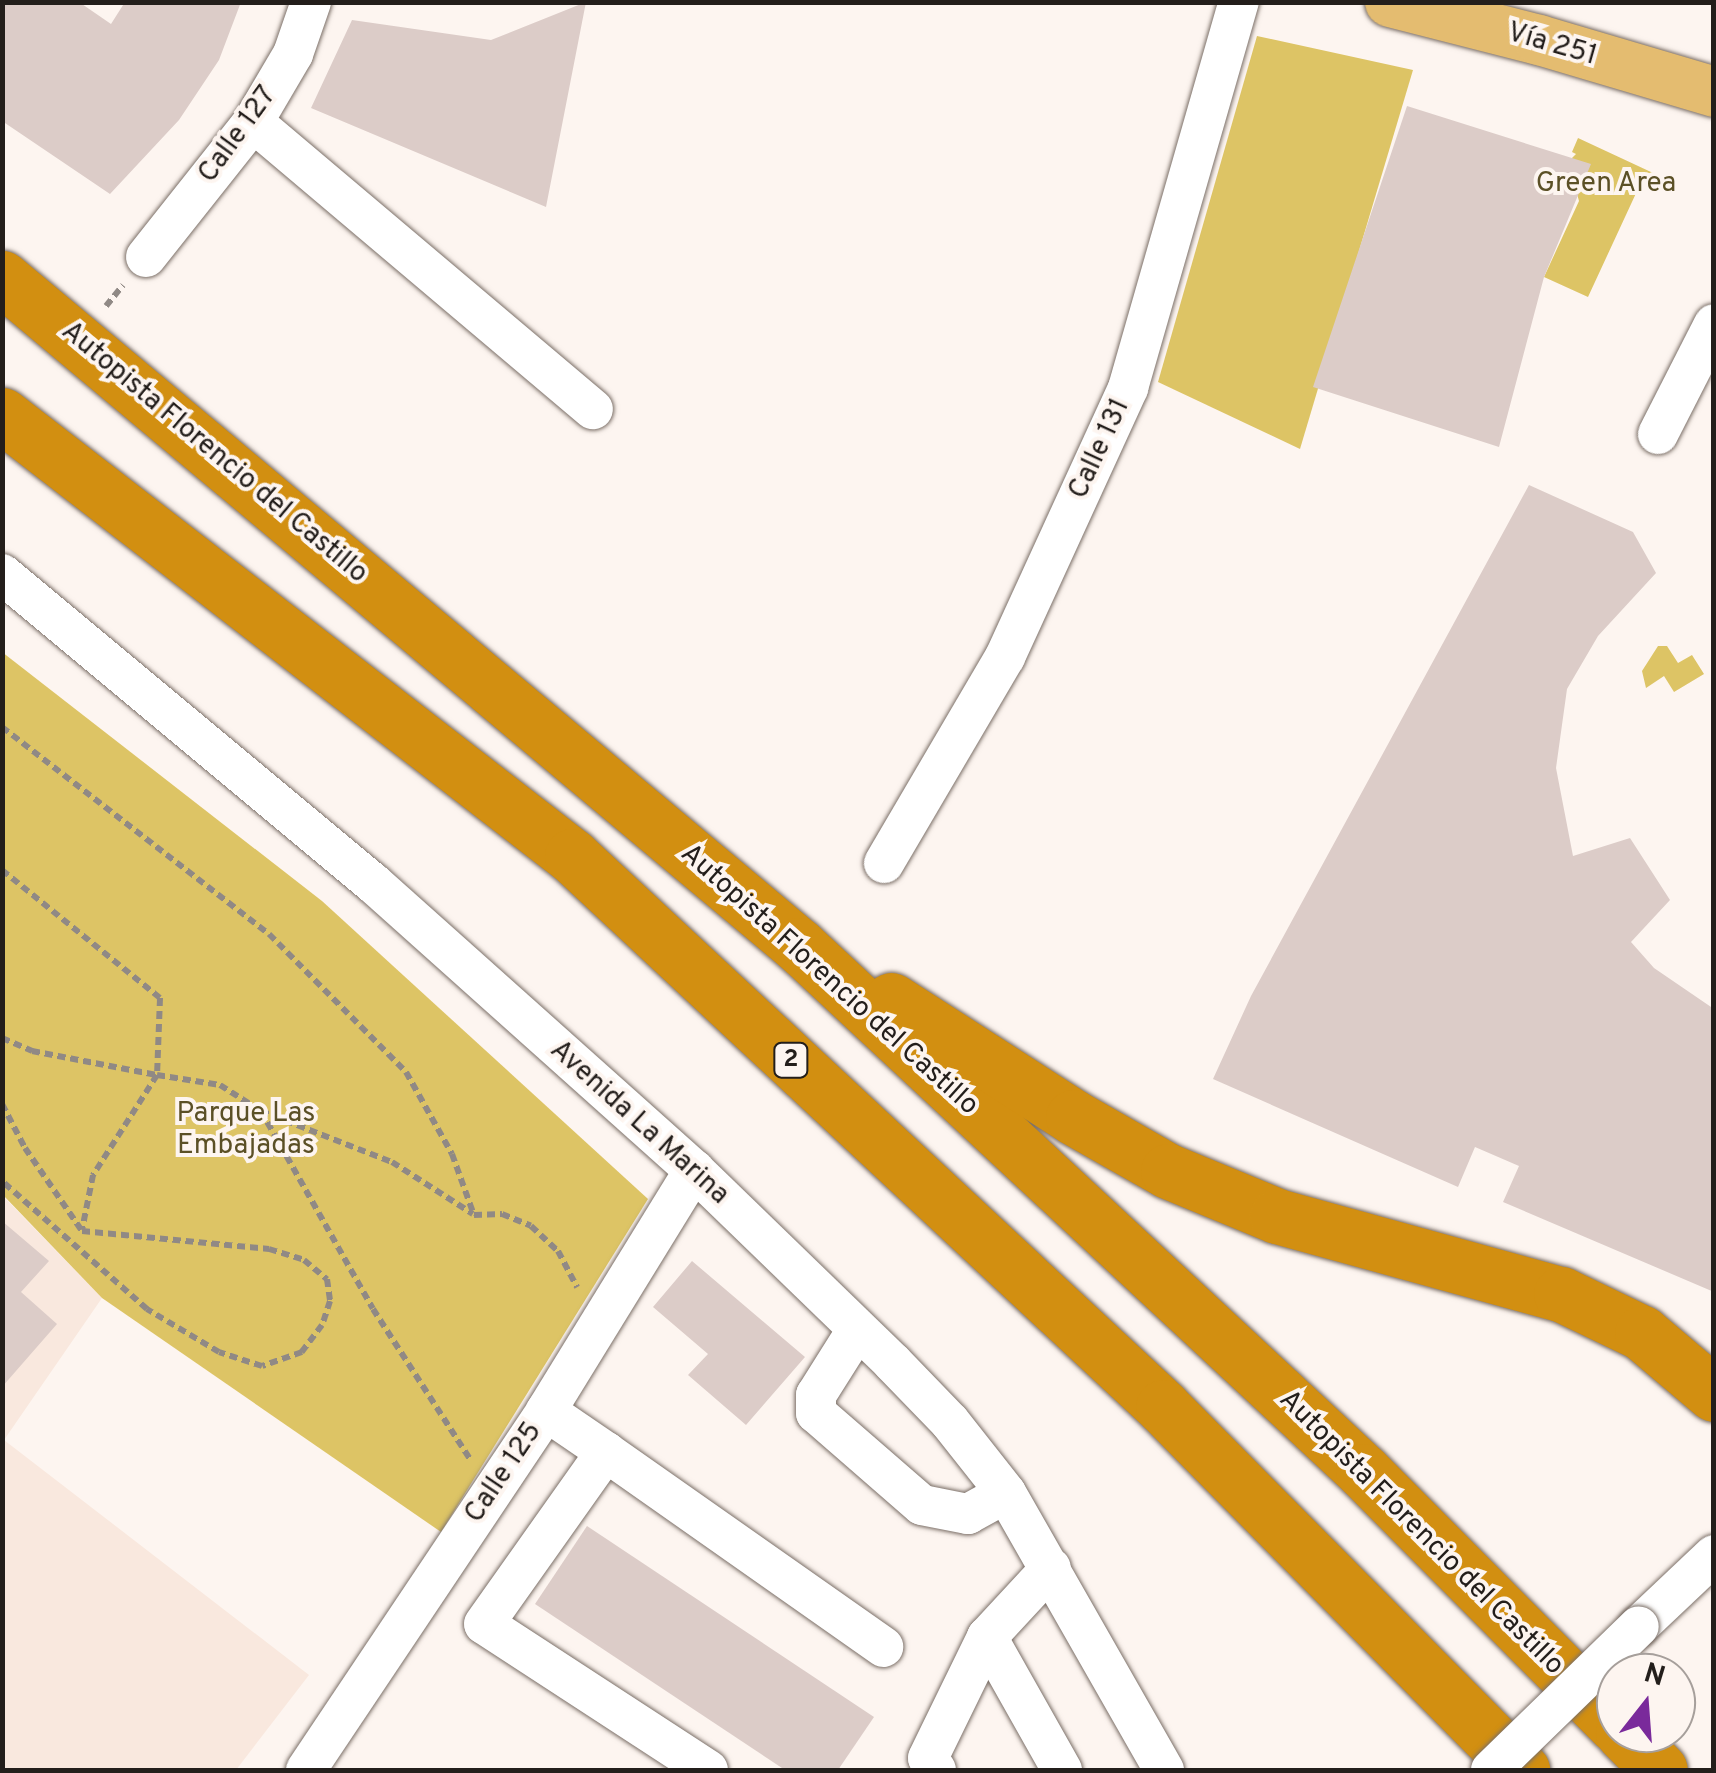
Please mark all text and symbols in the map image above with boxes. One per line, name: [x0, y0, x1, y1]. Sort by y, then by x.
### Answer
street label: Vía 251: [1503, 16, 1601, 74]
street label: Calle 127: [192, 80, 284, 190]
park label: Green Area: [1535, 167, 1677, 201]
street label: Autopista Florencio del Castillo: [54, 315, 374, 591]
street label: Calle 131: [1062, 393, 1138, 505]
street label: Autopista Florencio del Castillo: [673, 837, 985, 1123]
street label: Avenida La Marina: [543, 1034, 735, 1212]
road number: 2: [771, 1040, 811, 1080]
park label: Parque Las Embajadas: [177, 1097, 315, 1163]
street label: Autopista Florencio del Castillo: [1271, 1383, 1571, 1683]
street label: Calle 125: [458, 1416, 550, 1530]
north arrow: [1596, 1653, 1696, 1753]
text: N: [1639, 1656, 1669, 1696]

